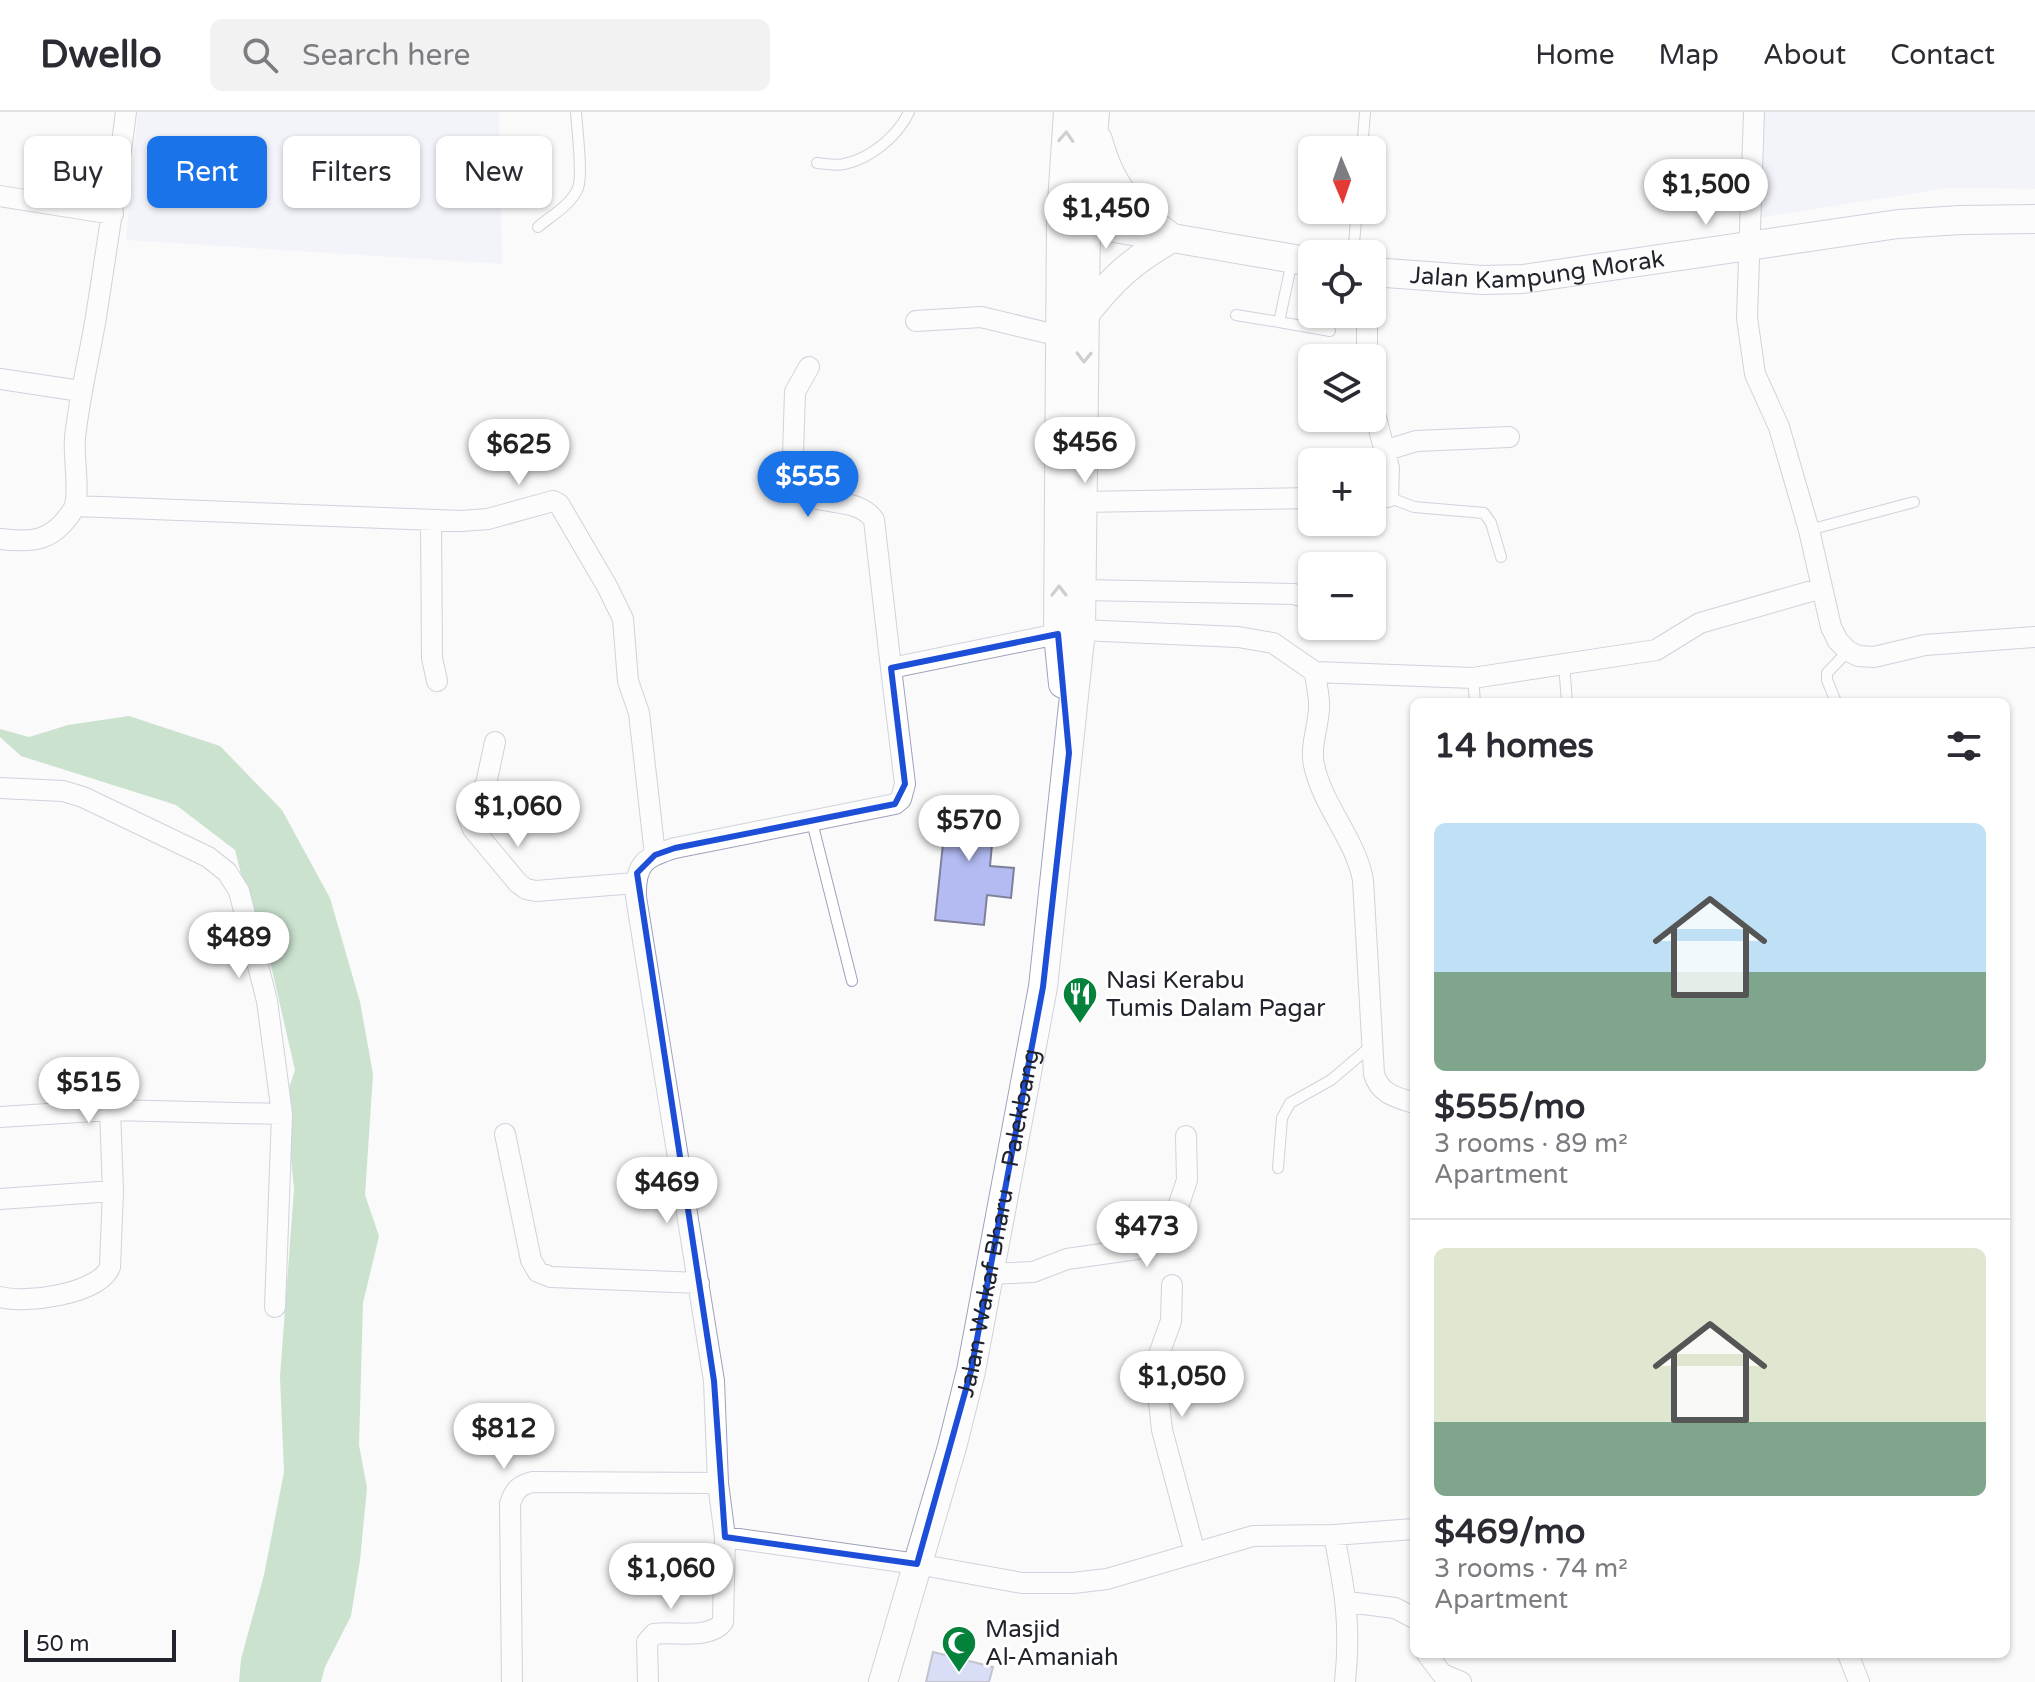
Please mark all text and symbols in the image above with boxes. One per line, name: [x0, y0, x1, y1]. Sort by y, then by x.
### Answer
search box: [210, 19, 770, 91]
text: Dwello: [40, 32, 162, 78]
icon: search: [238, 33, 282, 77]
text: Search here: [302, 37, 471, 74]
text: Home: [1535, 38, 1615, 72]
text: Map: [1659, 38, 1719, 72]
text: About: [1763, 38, 1846, 72]
text: Contact: [1890, 38, 1995, 72]
one-way arrow: [1057, 130, 1074, 143]
chip: Buy: [24, 136, 131, 208]
chip: Rent: [147, 136, 267, 208]
chip: Filters: [283, 136, 420, 208]
chip: New: [436, 136, 552, 208]
north arrow: [1298, 136, 1386, 224]
map controls: [1298, 136, 1386, 640]
pin: $1,500: [1641, 159, 1771, 227]
text: $1,500: [1662, 169, 1750, 200]
pin: $1,450: [1041, 183, 1171, 251]
text: $1,450: [1062, 193, 1150, 224]
button: locate: [1298, 240, 1386, 328]
street label: Jalan Kampung Morak: [1409, 244, 1666, 295]
button: layers: [1298, 344, 1386, 432]
one-way arrow: [1075, 351, 1093, 364]
pin: $456: [1038, 417, 1132, 485]
pin: $625: [472, 419, 566, 487]
text: $456: [1052, 427, 1118, 458]
text: $625: [486, 429, 552, 460]
button: +: [1298, 448, 1386, 536]
pin: $555: [761, 451, 855, 519]
text: $555: [775, 461, 841, 492]
button: −: [1298, 552, 1386, 640]
one-way arrow: [1050, 584, 1067, 597]
icon: filters: [1942, 724, 1986, 768]
text: 14 homes: [1434, 726, 1594, 767]
pin: $1,060: [453, 781, 583, 849]
text: $1,060: [474, 791, 562, 822]
pin: $570: [922, 795, 1016, 863]
text: $570: [936, 805, 1002, 836]
icon: home: [1638, 875, 1782, 1019]
pin: $489: [192, 912, 286, 980]
text: $489: [206, 922, 272, 953]
place label: Nasi Kerabu Tumis Dalam Pagar: [1106, 966, 1326, 1023]
restaurant icon: Nasi Kerabu Tumis Dalam Pagar: [1061, 975, 1099, 1025]
street label: Jalan Wakaf Bharu - Palekbang: [951, 1046, 1046, 1400]
pin: $515: [42, 1057, 136, 1125]
text: $515: [56, 1067, 122, 1098]
text: $555/mo: [1434, 1087, 1585, 1128]
text: 3 rooms · 89 m²: [1434, 1128, 1628, 1159]
pin: $469: [620, 1157, 714, 1225]
text: Apartment: [1434, 1159, 1568, 1190]
text: $469: [634, 1167, 700, 1198]
pin: $473: [1100, 1201, 1194, 1269]
text: $473: [1114, 1211, 1180, 1242]
icon: home: [1638, 1300, 1782, 1444]
pin: $1,050: [1117, 1351, 1247, 1419]
text: $1,050: [1138, 1361, 1226, 1392]
pin: $812: [457, 1403, 551, 1471]
text: $812: [471, 1413, 537, 1444]
text: $469/mo: [1434, 1512, 1585, 1553]
pin: $1,060: [606, 1543, 736, 1611]
text: $1,060: [627, 1553, 715, 1584]
text: 3 rooms · 74 m²: [1434, 1553, 1628, 1584]
text: Apartment: [1434, 1584, 1568, 1615]
place label: Masjid Al-Amaniah: [985, 1615, 1119, 1672]
mosque icon: Masjid Al-Amaniah: [940, 1624, 978, 1674]
scale bar: [24, 1626, 176, 1662]
text: 50 m: [36, 1631, 90, 1657]

